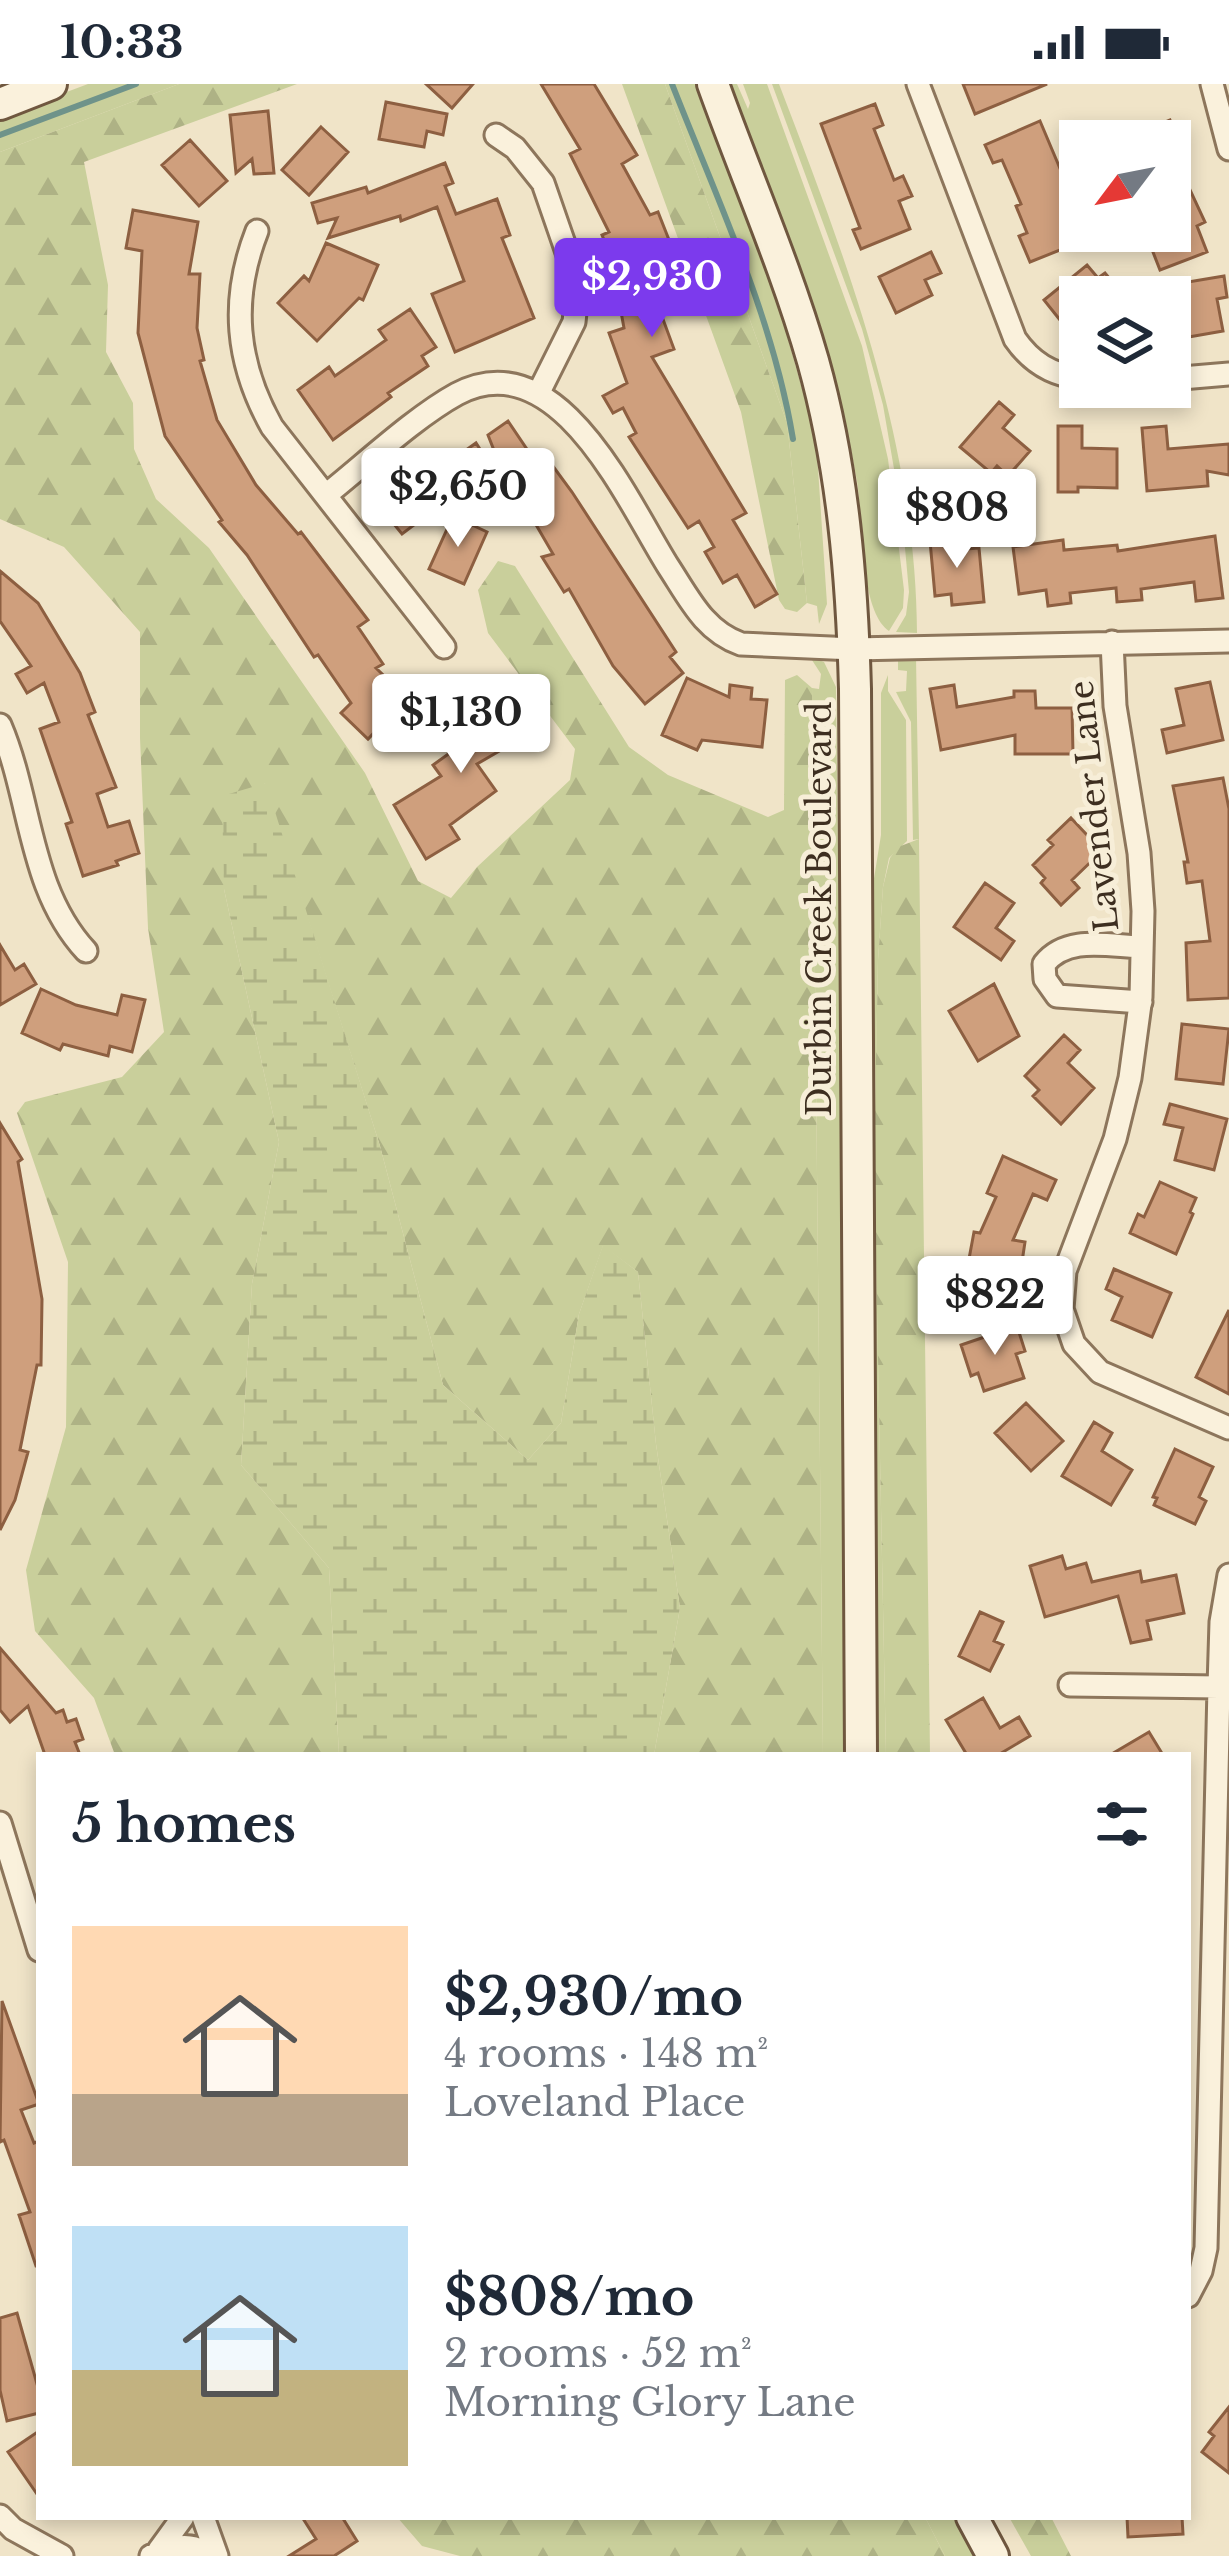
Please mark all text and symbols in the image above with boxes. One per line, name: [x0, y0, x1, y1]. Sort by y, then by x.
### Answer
text: 10:33: [60, 14, 184, 70]
north arrow: [1059, 120, 1191, 252]
map controls: [1059, 120, 1191, 408]
pin: $2,930: [554, 238, 750, 340]
text: $2,930: [581, 252, 723, 301]
button: layers: [1059, 276, 1191, 408]
pin: $2,650: [360, 448, 556, 550]
text: $2,650: [388, 462, 528, 511]
pin: $808: [886, 469, 1028, 571]
text: $808: [905, 483, 1009, 532]
pin: $1,130: [363, 674, 559, 776]
street label: Lavender Lane: [1060, 678, 1128, 934]
text: $1,130: [399, 688, 523, 737]
street label: Durbin Creek Boulevard: [799, 701, 840, 1117]
pin: $822: [924, 1256, 1066, 1358]
text: $822: [945, 1270, 1045, 1319]
icon: filters: [1089, 1791, 1155, 1857]
text: 5 homes: [72, 1793, 296, 1856]
text: $2,930/mo: [444, 1966, 743, 2029]
icon: home: [168, 1974, 312, 2118]
text: 4 rooms · 148 m²: [444, 2029, 768, 2078]
text: Loveland Place: [444, 2078, 745, 2127]
text: $808/mo: [444, 2266, 695, 2329]
icon: home: [168, 2274, 312, 2418]
text: 2 rooms · 52 m²: [444, 2329, 752, 2378]
text: Morning Glory Lane: [444, 2378, 856, 2427]

